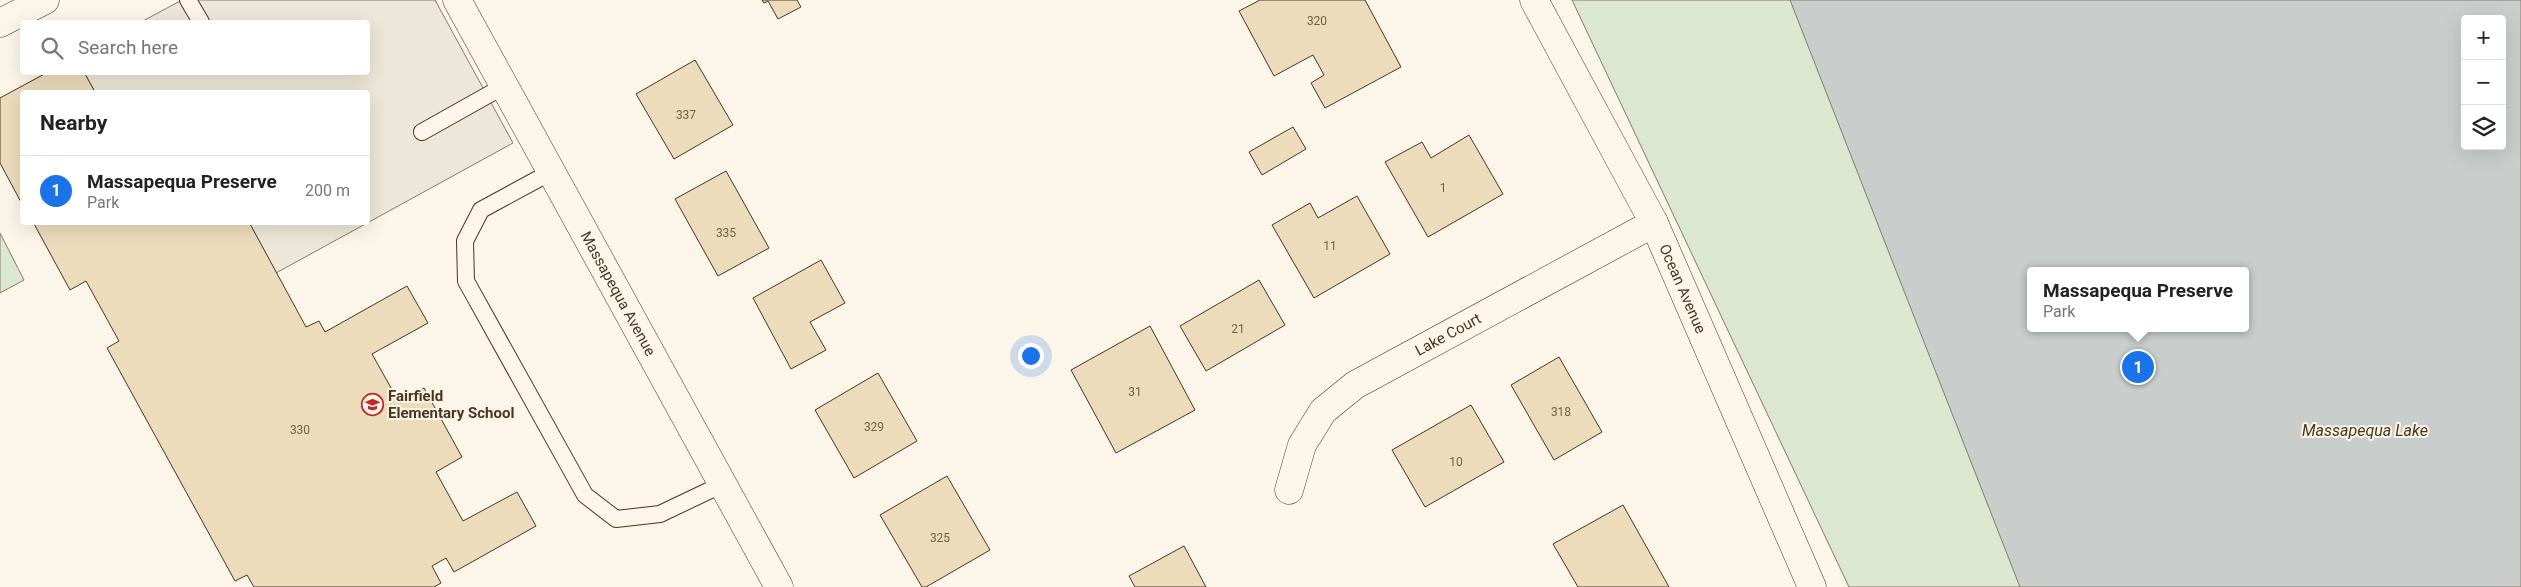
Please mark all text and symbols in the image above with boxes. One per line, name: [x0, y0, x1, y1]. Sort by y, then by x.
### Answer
house number: 320: [1307, 14, 1327, 28]
map controls: [2461, 15, 2506, 150]
button: +: [2461, 15, 2506, 60]
search box: [20, 20, 370, 75]
icon: search: [38, 34, 66, 62]
text: Search here: [78, 36, 178, 59]
button: −: [2461, 60, 2506, 105]
button: layers: [2461, 105, 2506, 150]
house number: 337: [676, 108, 696, 122]
text: Nearby: [40, 111, 107, 135]
text: Massapequa Preserve: [87, 170, 277, 193]
text: 1: [51, 181, 61, 200]
text: 200 m: [305, 181, 350, 200]
house number: 1: [1440, 181, 1446, 195]
text: Park: [87, 193, 119, 212]
house number: 335: [716, 226, 736, 240]
street label: Massapequa Avenue: [577, 228, 659, 359]
house number: 11: [1323, 239, 1337, 253]
street label: Ocean Avenue: [1655, 241, 1710, 336]
popup: [2027, 267, 2249, 332]
text: Massapequa Preserve: [2043, 279, 2233, 302]
text: Park: [2043, 302, 2075, 321]
street label: Lake Court: [1412, 309, 1484, 360]
house number: 21: [1231, 322, 1245, 336]
your location: [1018, 343, 1044, 369]
pin: 1: [2122, 348, 2154, 386]
house number: 31: [1128, 385, 1142, 399]
place label: Fairfield Elementary School: [388, 387, 514, 422]
school or university icon: Fairfield Elementary School: [360, 393, 384, 417]
house number: 318: [1551, 405, 1571, 419]
house number: 329: [864, 420, 884, 434]
water label: Massapequa Lake: [2302, 421, 2428, 440]
house number: 330: [290, 423, 310, 437]
house number: 10: [1449, 455, 1463, 469]
house number: 325: [930, 531, 950, 545]

